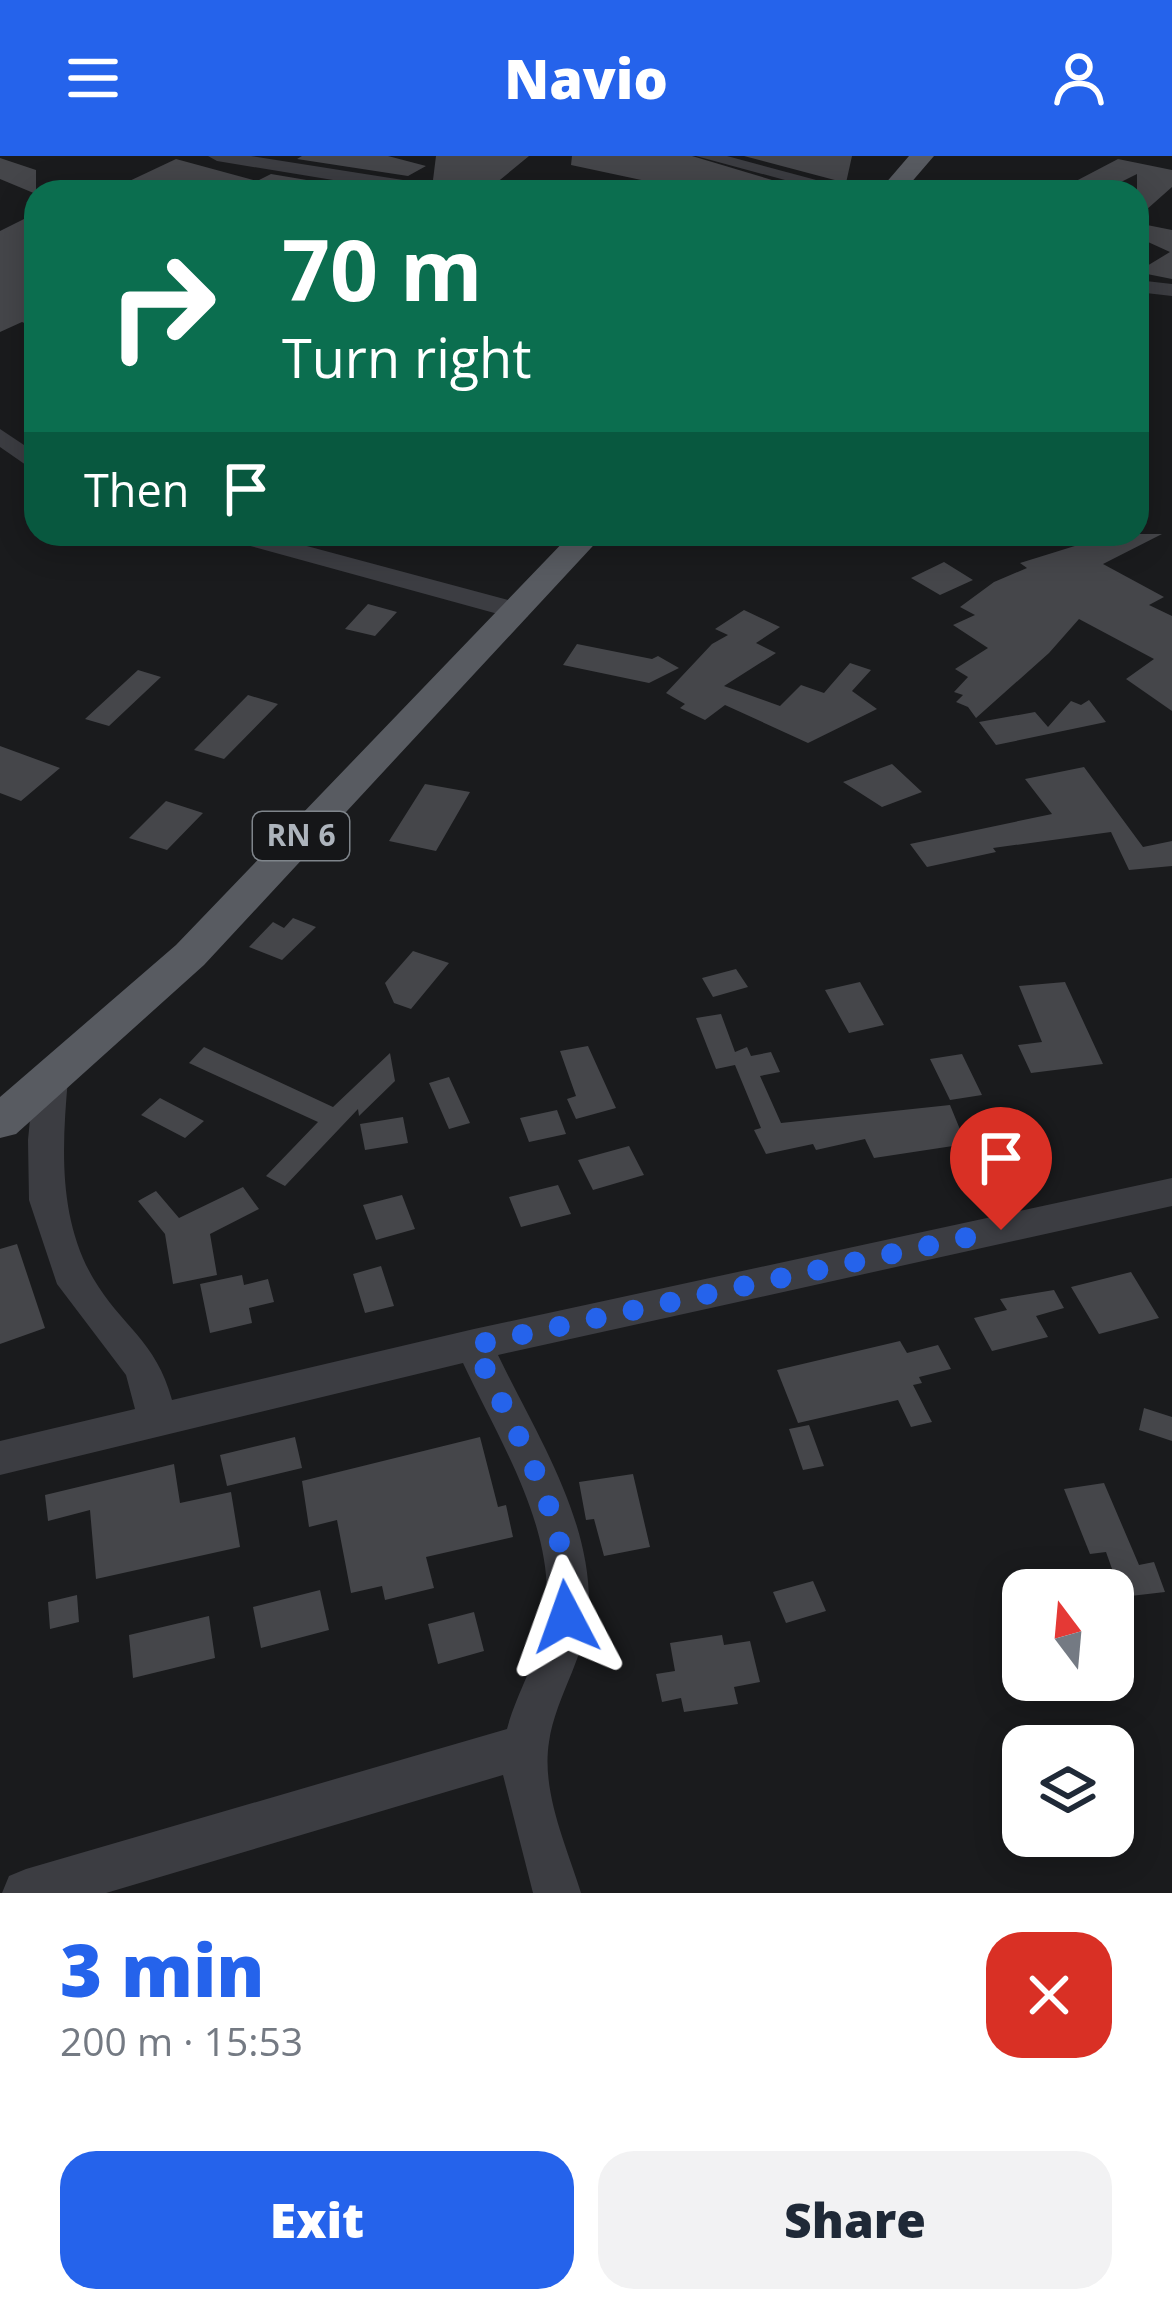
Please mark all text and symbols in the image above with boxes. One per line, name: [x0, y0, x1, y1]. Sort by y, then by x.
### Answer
text: Navio: [504, 41, 668, 115]
icon: menu: [60, 45, 126, 111]
icon: person: [1046, 45, 1112, 111]
text: 70 m: [282, 211, 482, 326]
icon: right: [84, 228, 240, 384]
text: Turn right: [282, 320, 531, 394]
icon: arrive: [213, 456, 279, 522]
text: Then: [84, 459, 189, 520]
road number: RN 6: [253, 812, 349, 860]
pin: [950, 1107, 1052, 1230]
icon: arrive: [968, 1125, 1034, 1191]
position arrow: [503, 1554, 629, 1680]
north arrow: [1002, 1569, 1134, 1701]
map controls: [1002, 1569, 1134, 1857]
button: layers: [1002, 1725, 1134, 1857]
text: 3 min: [60, 1920, 265, 2018]
button: close: [986, 1932, 1112, 2058]
text: 200 m · 15:53: [60, 2014, 303, 2067]
button: Exit: [60, 2151, 574, 2289]
button: Share: [598, 2151, 1112, 2289]

